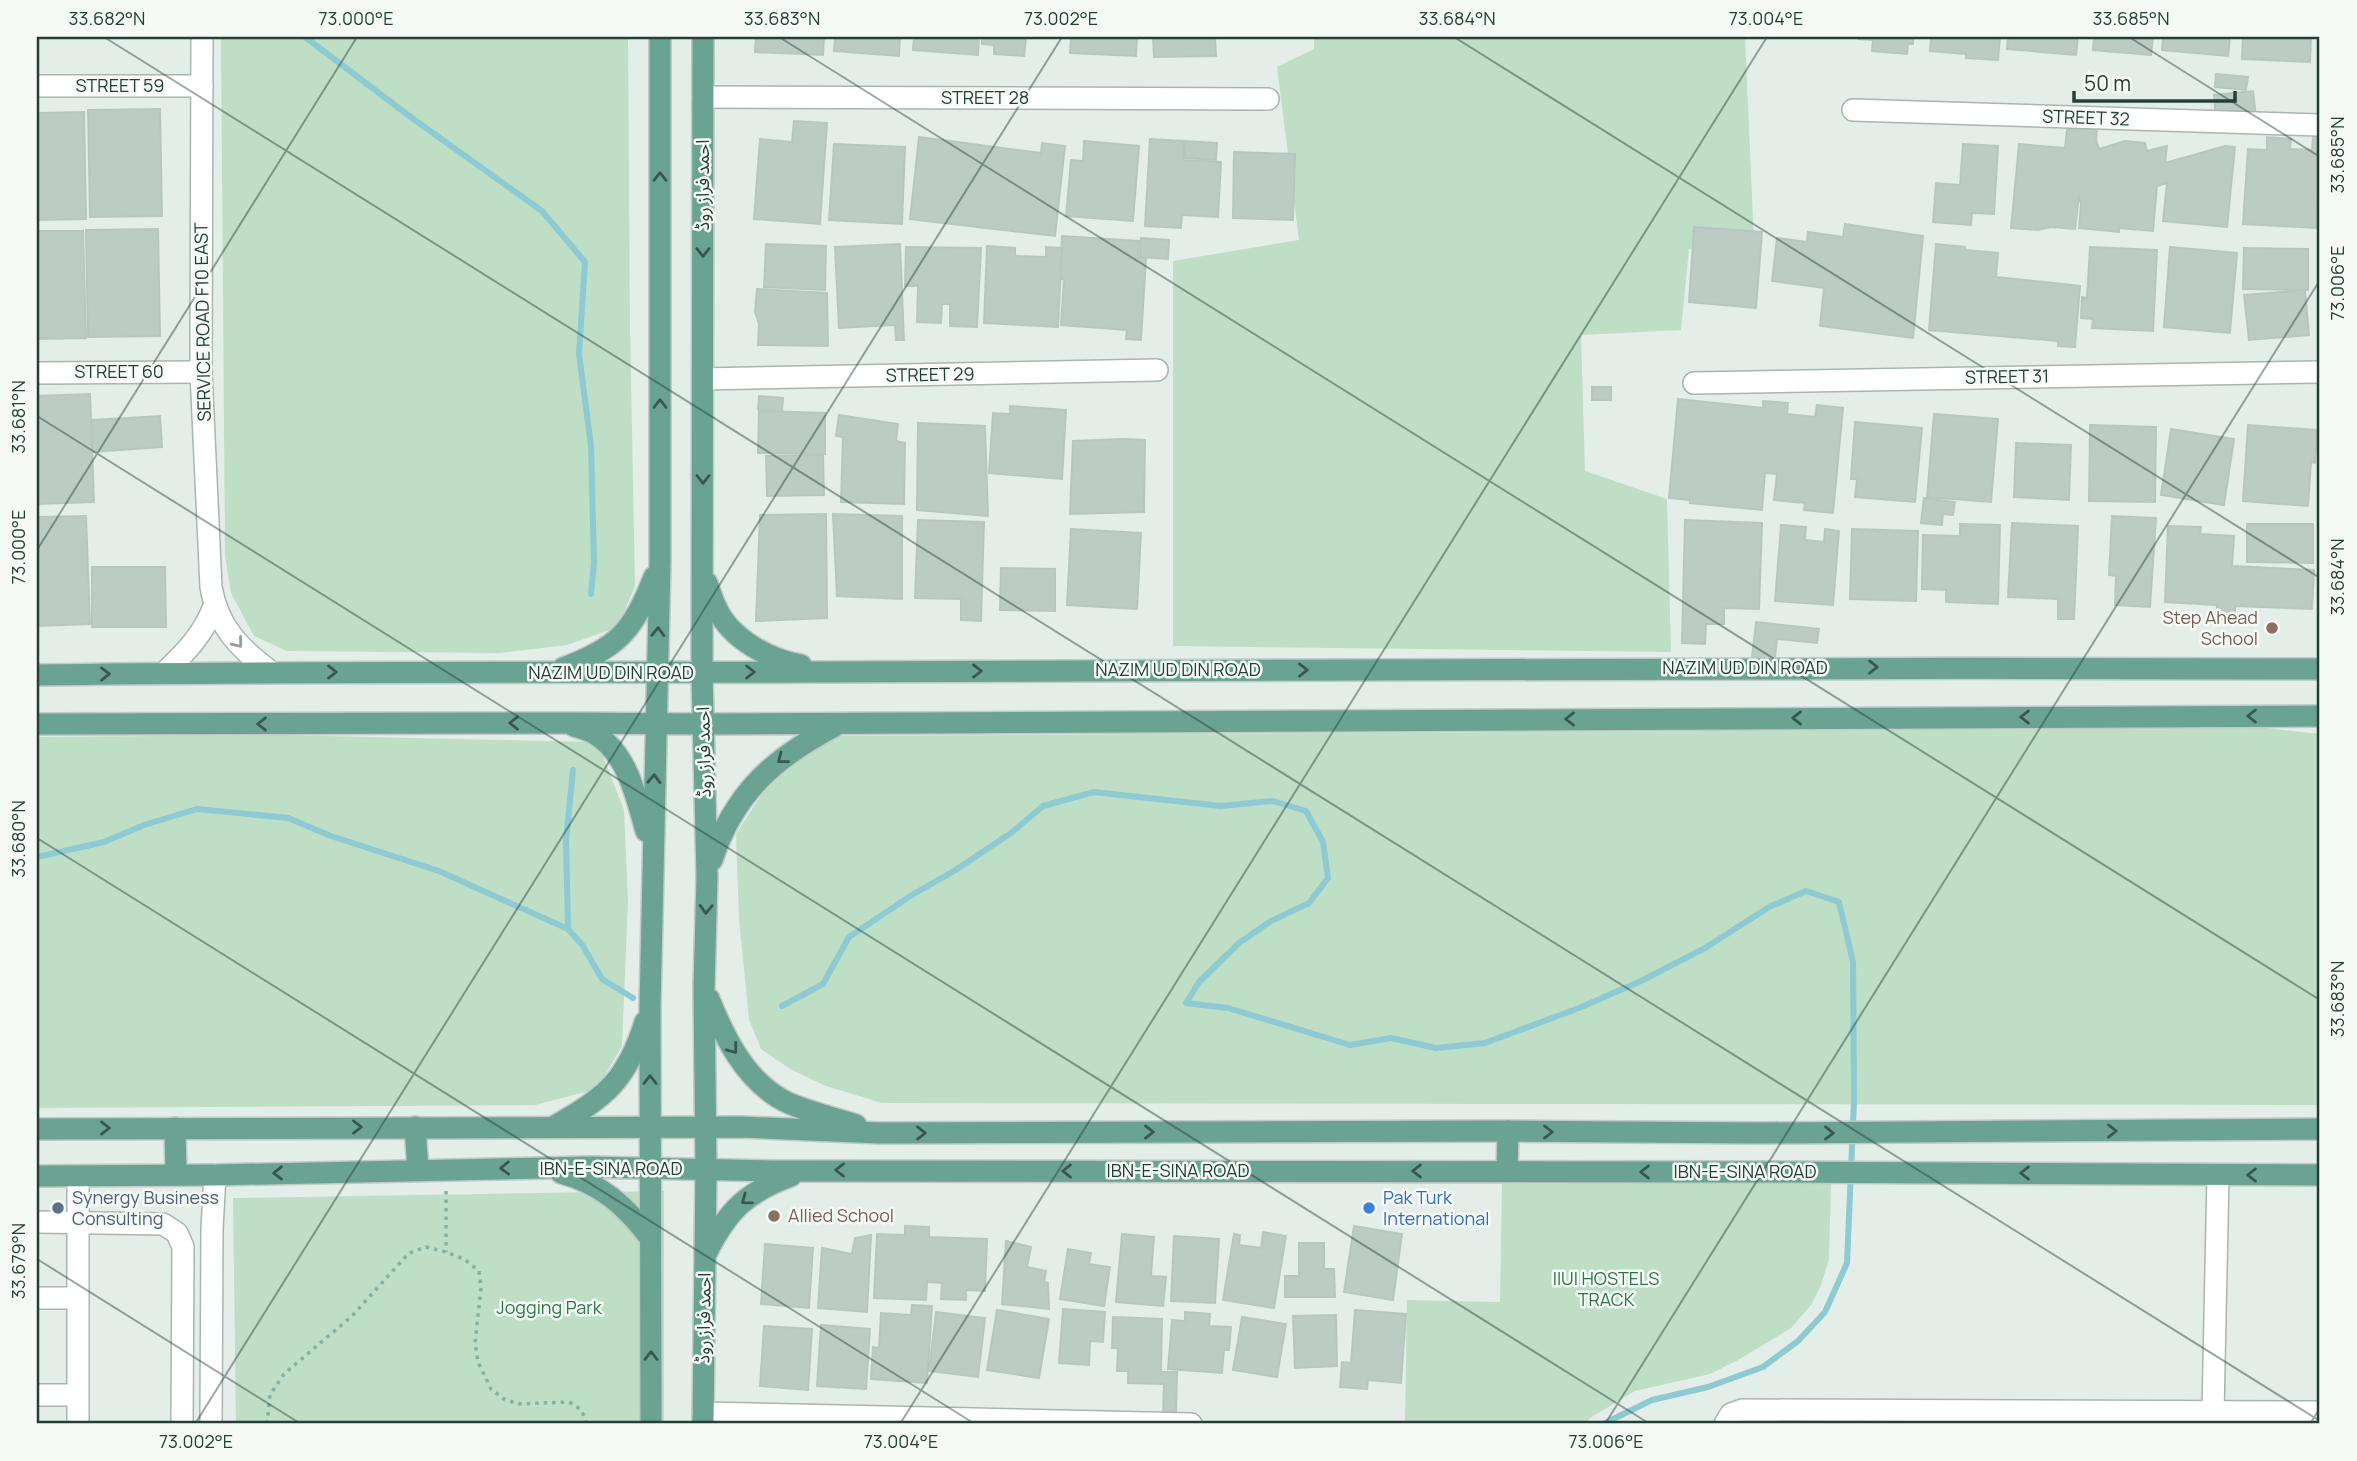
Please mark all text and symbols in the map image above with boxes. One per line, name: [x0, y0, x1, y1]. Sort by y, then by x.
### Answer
text: 33.682°N: [69, 6, 145, 30]
text: 73.000°E: [319, 6, 393, 30]
text: 33.683°N: [744, 6, 820, 30]
text: 73.002°E: [1024, 6, 1098, 30]
text: 33.684°N: [1418, 6, 1496, 30]
text: 73.004°E: [1729, 6, 1803, 30]
text: 33.685°N: [2093, 6, 2169, 30]
scale bar: [2074, 60, 2234, 104]
text: 50 m: [2084, 69, 2131, 97]
street label: STREET 59: [75, 73, 165, 97]
street label: STREET 28: [941, 85, 1029, 109]
street label: STREET 32: [2042, 103, 2130, 131]
text: 33.685°N: [2325, 117, 2349, 193]
street label: احمد فراز روڈ: [690, 140, 714, 230]
one-way arrow: [652, 171, 668, 181]
street label: SERVICE ROAD F10 EAST: [188, 222, 216, 422]
text: 73.006°E: [2325, 245, 2349, 321]
one-way arrow: [695, 247, 711, 258]
street label: STREET 60: [74, 359, 164, 383]
street label: STREET 29: [885, 361, 975, 387]
street label: STREET 31: [1965, 363, 2049, 389]
text: 33.681°N: [6, 380, 30, 454]
one-way arrow: [652, 398, 668, 409]
one-way arrow: [695, 475, 711, 485]
text: 73.000°E: [6, 510, 30, 584]
text: 33.684°N: [2325, 538, 2349, 616]
place label: Step Ahead School: [2162, 605, 2258, 650]
marker: Step Ahead School: [2264, 620, 2280, 636]
one-way arrow: [650, 626, 666, 636]
one-way arrow: [229, 636, 242, 648]
street label: NAZIM UD DIN ROAD: [1662, 655, 1828, 679]
street label: NAZIM UD DIN ROAD: [1095, 657, 1261, 681]
street label: NAZIM UD DIN ROAD: [528, 660, 694, 684]
one-way arrow: [1868, 660, 1879, 675]
one-way arrow: [1298, 662, 1308, 678]
one-way arrow: [972, 663, 983, 679]
one-way arrow: [328, 664, 338, 680]
one-way arrow: [745, 664, 755, 680]
one-way arrow: [100, 666, 111, 682]
street label: احمد فراز روڈ: [690, 706, 716, 798]
one-way arrow: [2246, 708, 2257, 724]
one-way arrow: [2019, 709, 2029, 725]
one-way arrow: [1791, 710, 1802, 726]
one-way arrow: [1564, 712, 1575, 727]
one-way arrow: [508, 715, 518, 731]
one-way arrow: [256, 716, 266, 732]
one-way arrow: [777, 750, 790, 763]
one-way arrow: [646, 773, 662, 783]
text: 33.680°N: [6, 800, 30, 878]
one-way arrow: [699, 904, 714, 915]
text: 33.683°N: [2325, 961, 2349, 1037]
one-way arrow: [724, 1041, 737, 1054]
one-way arrow: [642, 1074, 658, 1084]
one-way arrow: [352, 1119, 363, 1135]
one-way arrow: [100, 1120, 111, 1136]
one-way arrow: [2107, 1123, 2118, 1139]
one-way arrow: [1542, 1124, 1553, 1139]
one-way arrow: [916, 1125, 927, 1141]
one-way arrow: [1143, 1125, 1154, 1140]
one-way arrow: [1824, 1125, 1835, 1141]
street label: IBN-E-SINA ROAD: [539, 1156, 683, 1180]
street label: IBN-E-SINA ROAD: [1106, 1158, 1250, 1182]
street label: IBN-E-SINA ROAD: [1673, 1159, 1817, 1183]
one-way arrow: [499, 1160, 510, 1176]
one-way arrow: [834, 1162, 845, 1178]
one-way arrow: [1062, 1163, 1072, 1179]
one-way arrow: [1412, 1163, 1422, 1179]
one-way arrow: [1639, 1164, 1650, 1180]
one-way arrow: [2019, 1165, 2029, 1181]
one-way arrow: [272, 1166, 283, 1181]
one-way arrow: [2246, 1167, 2257, 1183]
place label: Synergy Business Consulting: [72, 1185, 219, 1230]
place label: Pak Turk International: [1383, 1185, 1489, 1230]
one-way arrow: [741, 1192, 754, 1204]
marker: Synergy Business Consulting: [50, 1200, 66, 1216]
marker: Pak Turk International: [1361, 1200, 1377, 1216]
place label: Allied School: [788, 1203, 894, 1227]
marker: Allied School: [766, 1208, 782, 1224]
text: 33.679°N: [6, 1223, 30, 1299]
park label: IIUI HOSTELS TRACK: [1553, 1266, 1659, 1311]
street label: احمد فراز روڈ: [690, 1272, 716, 1364]
park label: Jogging Park: [496, 1295, 603, 1319]
one-way arrow: [643, 1350, 658, 1361]
text: 73.002°E: [159, 1429, 233, 1453]
text: 73.004°E: [864, 1429, 938, 1453]
text: 73.006°E: [1568, 1429, 1644, 1453]

